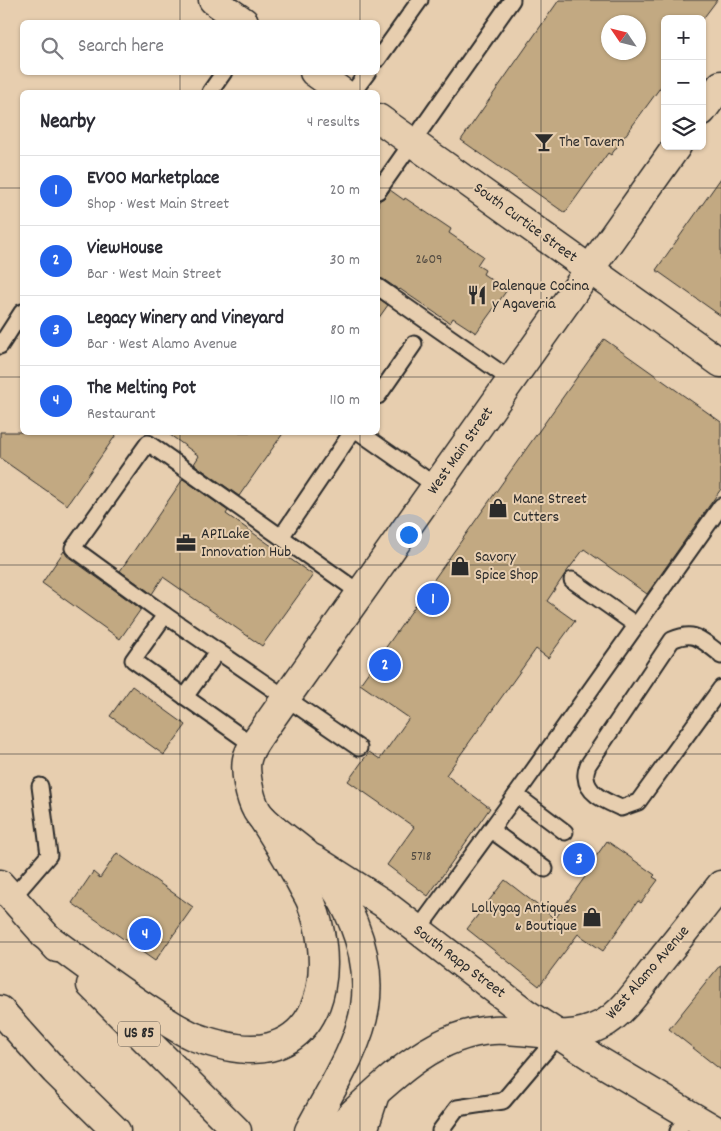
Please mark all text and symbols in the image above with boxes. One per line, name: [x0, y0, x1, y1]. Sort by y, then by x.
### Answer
north arrow: [601, 15, 646, 60]
map controls: [661, 15, 706, 150]
button: +: [661, 15, 706, 60]
search box: [20, 20, 380, 75]
icon: search: [38, 34, 66, 62]
text: Search here: [78, 34, 164, 61]
button: −: [661, 60, 706, 105]
button: layers: [661, 105, 706, 150]
text: Nearby: [40, 108, 95, 138]
text: 4 results: [307, 111, 360, 134]
bar icon: The Tavern: [533, 131, 555, 153]
place label: The Tavern: [559, 131, 624, 154]
text: EVOO Marketplace: [87, 166, 219, 193]
street label: South Curtice Street: [468, 177, 582, 269]
text: 1: [54, 179, 58, 202]
text: 20 m: [330, 179, 360, 202]
text: Shop · West Main Street: [87, 193, 229, 216]
text: ViewHouse: [87, 236, 163, 263]
text: 2: [53, 249, 60, 272]
text: 30 m: [330, 249, 360, 272]
house number: 2609: [415, 250, 443, 270]
text: Bar · West Main Street: [87, 263, 221, 286]
place label: Palenque Cocina y Agaveria: [492, 275, 590, 316]
restaurant icon: Palenque Cocina y Agaveria: [466, 284, 488, 306]
text: Legacy Winery and Vineyard: [87, 306, 284, 333]
text: 3: [52, 319, 60, 342]
text: 80 m: [330, 319, 360, 342]
text: Bar · West Alamo Avenue: [87, 333, 237, 356]
text: The Melting Pot: [87, 376, 196, 403]
text: 4: [53, 389, 59, 412]
text: 110 m: [330, 389, 360, 412]
street label: West Main Street: [422, 402, 500, 499]
text: Restaurant: [87, 403, 156, 426]
place label: Mane Street Cutters: [513, 488, 587, 529]
shop icon: Mane Street Cutters: [487, 497, 509, 519]
your location: [396, 522, 422, 548]
place label: APILake Innovation Hub: [201, 523, 291, 564]
office icon: APILake Innovation Hub: [175, 532, 197, 554]
place label: Savory Spice Shop: [475, 546, 538, 587]
shop icon: Savory Spice Shop: [449, 555, 471, 577]
pin: 1: [417, 580, 449, 618]
pin: 2: [369, 646, 401, 684]
pin: 3: [563, 840, 595, 878]
house number: 5718: [411, 847, 432, 867]
place label: Lollygag Antiques & Boutique: [471, 897, 577, 938]
shop icon: Lollygag Antiques & Boutique: [581, 906, 603, 928]
pin: 4: [129, 915, 161, 953]
street label: South Rapp Street: [408, 920, 510, 1005]
street label: West Alamo Avenue: [601, 921, 695, 1025]
road number: US 85: [118, 1022, 160, 1046]

